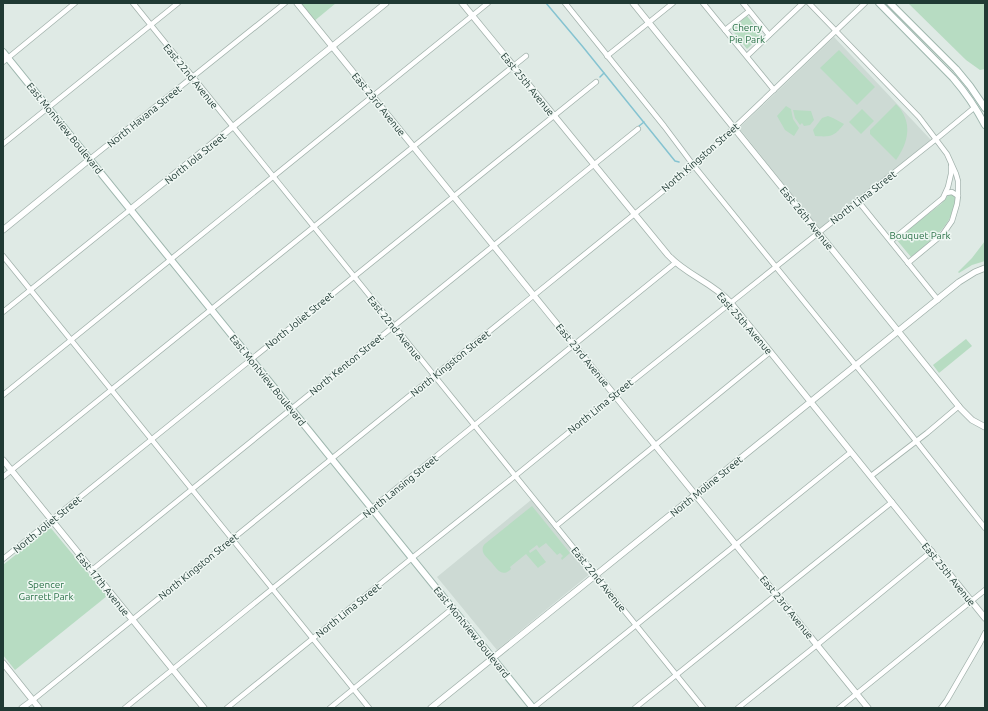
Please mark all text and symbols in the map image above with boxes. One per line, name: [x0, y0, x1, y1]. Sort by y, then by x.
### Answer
park label: Cherry Pie Park: [729, 22, 765, 45]
street label: East 22nd Avenue: [161, 42, 220, 111]
street label: East 25th Avenue: [499, 50, 556, 118]
street label: East 23rd Avenue: [350, 70, 407, 138]
street label: East Montview Boulevard: [24, 81, 105, 176]
street label: North Havana Street: [105, 83, 184, 150]
street label: North Kingston Street: [659, 121, 741, 194]
street label: North Iola Street: [163, 130, 228, 186]
street label: North Lima Street: [828, 168, 898, 226]
street label: East 26th Avenue: [778, 184, 835, 252]
park label: Bouquet Park: [889, 230, 951, 241]
street label: North Joliet Street: [263, 290, 336, 351]
street label: East 25th Avenue: [715, 290, 774, 356]
street label: East 22nd Avenue: [365, 294, 424, 363]
street label: East 23rd Avenue: [554, 321, 611, 389]
street label: North Kingston Street: [408, 328, 492, 399]
street label: North Kenton Street: [307, 331, 385, 397]
street label: East Montview Boulevard: [227, 333, 308, 428]
street label: North Lima Street: [566, 377, 635, 436]
street label: North Lansing Street: [361, 453, 440, 520]
street label: North Moline Street: [668, 454, 745, 519]
street label: North Joliet Street: [11, 494, 84, 555]
street label: North Kingston Street: [156, 531, 240, 602]
street label: East 25th Avenue: [920, 540, 977, 608]
street label: East 22nd Avenue: [569, 545, 628, 614]
street label: East 17th Avenue: [74, 550, 131, 618]
street label: East 23rd Avenue: [758, 573, 815, 641]
park label: Spencer Garrett Park: [19, 579, 73, 602]
street label: North Lima Street: [314, 581, 383, 640]
street label: East Montview Boulevard: [431, 585, 512, 680]

